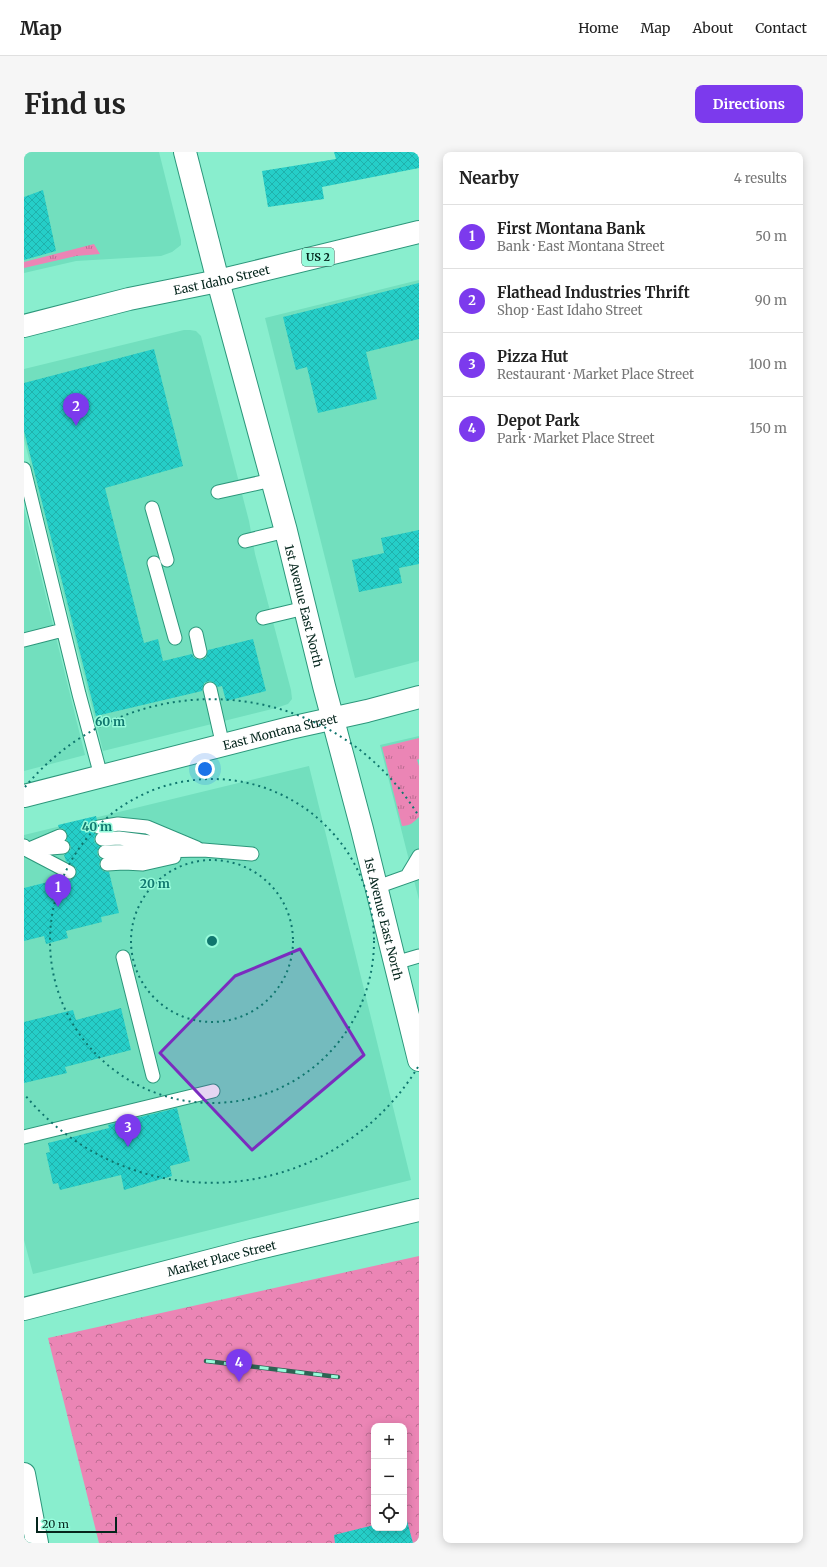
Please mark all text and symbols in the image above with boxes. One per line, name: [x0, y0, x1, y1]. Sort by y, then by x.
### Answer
text: Map: [20, 16, 62, 40]
text: Home: [578, 19, 619, 37]
text: Map: [641, 19, 670, 37]
text: About: [692, 19, 733, 37]
text: Contact: [755, 19, 807, 37]
button: Directions: [695, 85, 803, 123]
text: Find us: [24, 86, 126, 122]
text: Nearby: [459, 167, 519, 189]
text: 4 results: [734, 170, 787, 187]
text: First Montana Bank: [497, 219, 645, 238]
text: 1: [469, 228, 475, 245]
text: 50 m: [755, 228, 787, 245]
text: Bank · East Montana Street: [497, 238, 664, 255]
road number: US 2: [302, 248, 334, 266]
street label: East Idaho Street: [172, 261, 271, 297]
text: Flathead Industries Thrift: [497, 283, 690, 302]
text: 2: [468, 292, 476, 309]
text: 90 m: [755, 292, 787, 309]
text: Shop · East Idaho Street: [497, 302, 643, 319]
text: Pizza Hut: [497, 347, 568, 366]
text: 3: [468, 356, 476, 373]
text: 100 m: [749, 356, 787, 373]
text: Restaurant · Market Place Street: [497, 366, 694, 383]
pin: 2: [63, 393, 89, 426]
text: Depot Park: [497, 411, 580, 430]
text: 4: [468, 420, 476, 437]
text: 150 m: [750, 420, 787, 437]
text: Park · Market Place Street: [497, 430, 655, 447]
street label: 1st Avenue East North: [282, 543, 327, 669]
street label: East Montana Street: [221, 710, 339, 752]
text: 60 m: [95, 714, 125, 729]
your location: [195, 759, 215, 779]
text: 40 m: [82, 819, 112, 834]
street label: 1st Avenue East North: [362, 856, 407, 982]
pin: 1: [45, 874, 71, 907]
text: 20 m: [140, 876, 170, 891]
centre of rings: [205, 934, 219, 948]
pin: 3: [115, 1114, 141, 1147]
street label: Market Place Street: [165, 1237, 278, 1279]
pin: 4: [226, 1349, 252, 1382]
map controls: [371, 1423, 407, 1531]
button: +: [371, 1423, 407, 1459]
button: −: [371, 1459, 407, 1495]
button: locate: [371, 1495, 407, 1531]
scale bar: [36, 1515, 117, 1534]
text: 20 m: [42, 1517, 69, 1531]

